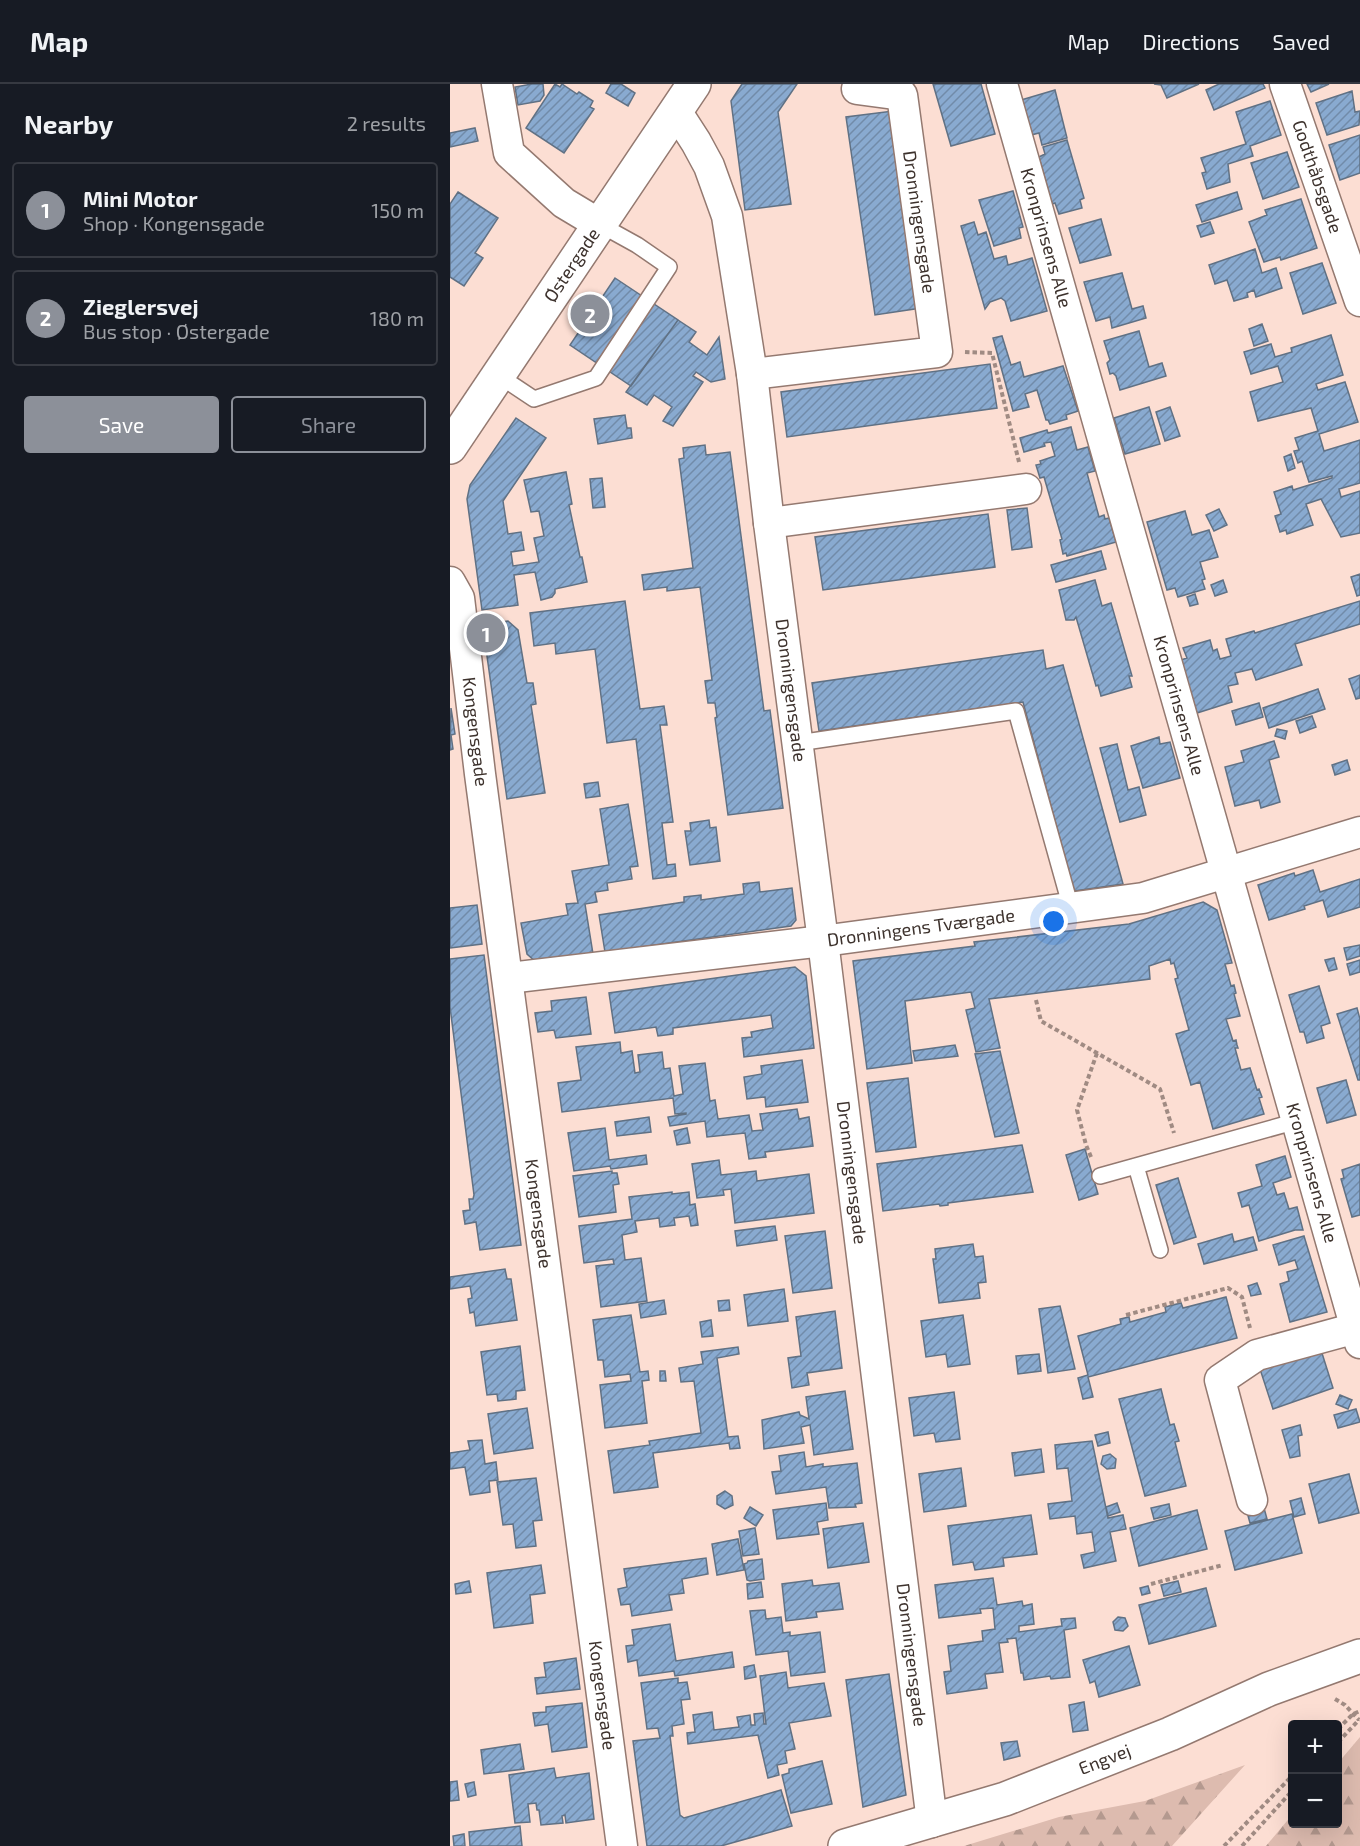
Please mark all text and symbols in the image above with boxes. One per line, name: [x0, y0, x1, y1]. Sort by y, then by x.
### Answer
text: Map: [30, 24, 88, 58]
text: Map: [1067, 29, 1110, 54]
text: Directions: [1143, 29, 1239, 54]
text: Saved: [1272, 29, 1330, 54]
text: Nearby: [24, 108, 113, 139]
text: 2 results: [347, 111, 426, 135]
street label: Godthåbsgade: [1288, 117, 1348, 236]
street label: Dronningensgade: [899, 149, 941, 295]
street label: Kronprinsens Alle: [1016, 165, 1077, 310]
text: Mini Motor: [83, 185, 198, 211]
text: 1: [41, 198, 50, 222]
text: 150 m: [371, 198, 424, 222]
text: Shop · Kongensgade: [83, 211, 265, 235]
street label: Østergade: [539, 223, 604, 306]
pin: 2: [570, 292, 610, 336]
text: Zieglersvej: [83, 293, 199, 319]
text: 2: [40, 306, 51, 330]
text: 180 m: [370, 306, 424, 330]
text: Bus stop · Østergade: [83, 319, 270, 343]
button: Save: [24, 396, 219, 453]
button: Share: [231, 396, 426, 453]
pin: 1: [466, 610, 506, 656]
street label: Dronningensgade: [771, 617, 812, 763]
street label: Kronprinsens Alle: [1149, 633, 1210, 778]
street label: Kongensgade: [458, 676, 494, 788]
street label: Dronningens Tværgade: [826, 903, 1016, 950]
your location: [1039, 907, 1068, 936]
street label: Dronningensgade: [833, 1099, 872, 1245]
street label: Kronprinsens Alle: [1282, 1100, 1343, 1245]
street label: Kongensgade: [521, 1157, 557, 1270]
street label: Dronningensgade: [893, 1582, 932, 1728]
street label: Kongensgade: [585, 1639, 621, 1751]
map controls: [1288, 1720, 1342, 1828]
button: +: [1288, 1720, 1342, 1774]
street label: Engvej: [1075, 1739, 1134, 1779]
button: −: [1288, 1774, 1342, 1828]

